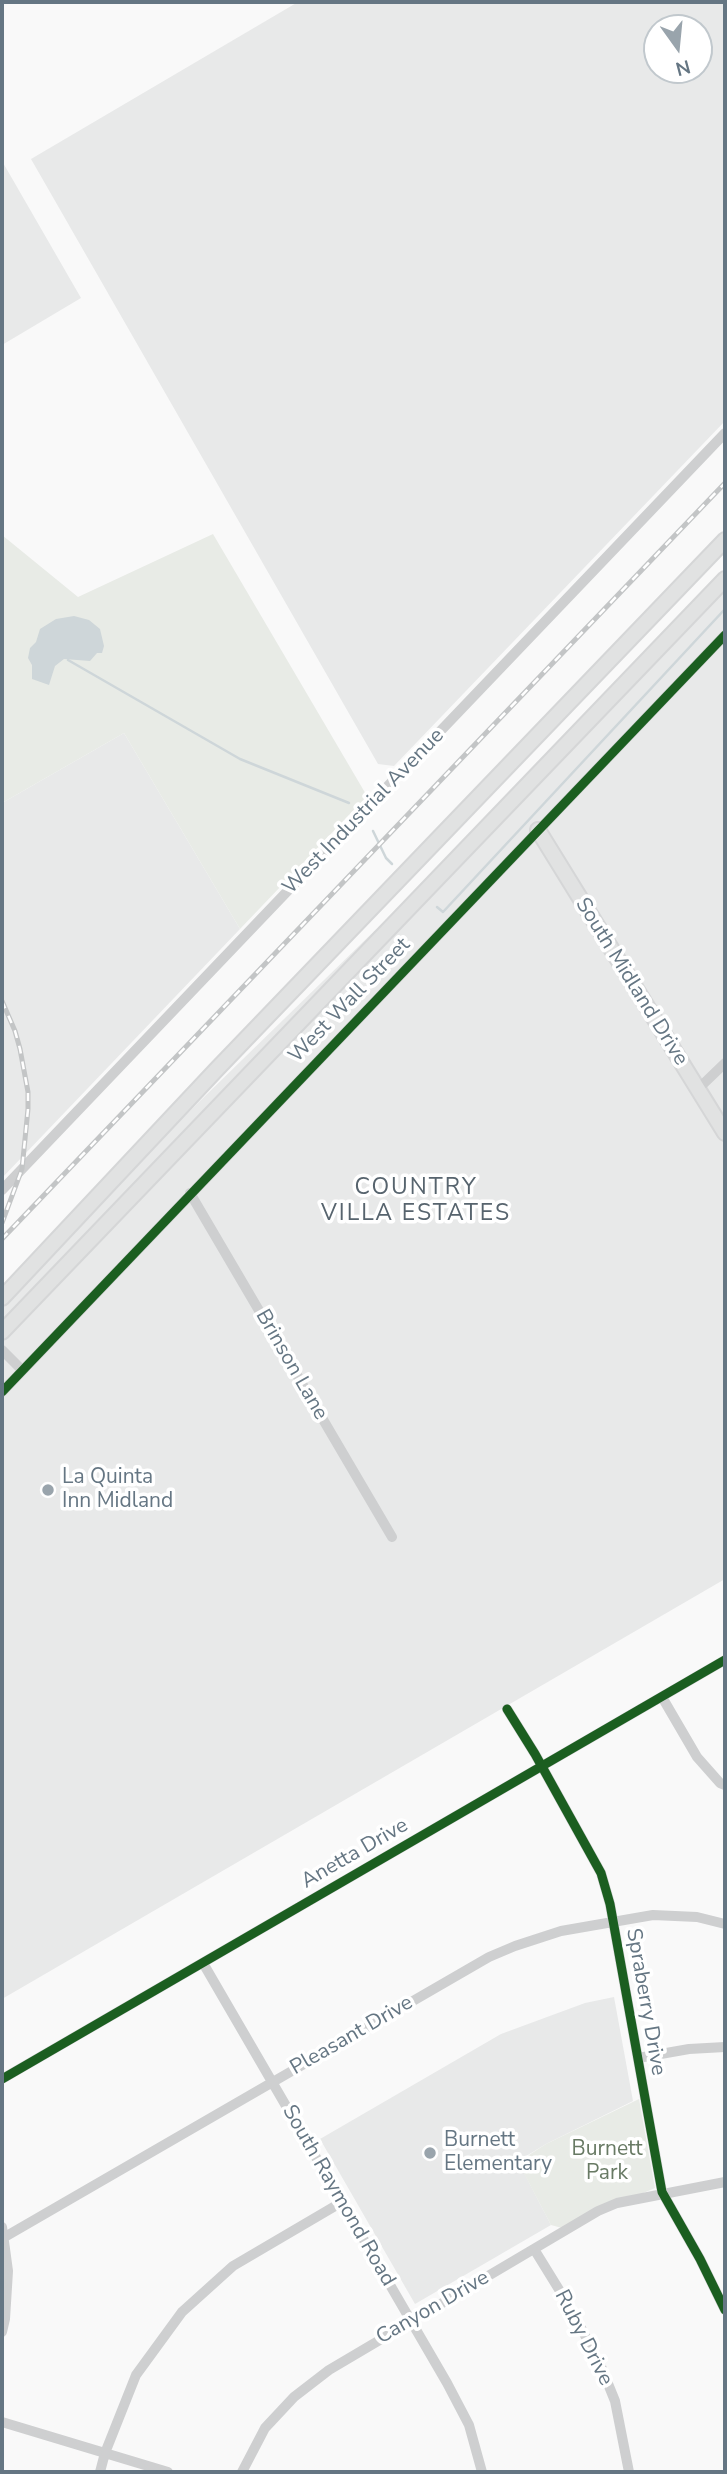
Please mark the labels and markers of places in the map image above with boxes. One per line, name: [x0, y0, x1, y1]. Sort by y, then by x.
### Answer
place label: La Quinta Inn Midland: [62, 1465, 173, 1515]
marker: La Quinta Inn Midland: [40, 1482, 56, 1498]
place label: Burnett Elementary: [444, 2128, 552, 2178]
marker: Burnett Elementary: [422, 2145, 438, 2161]

